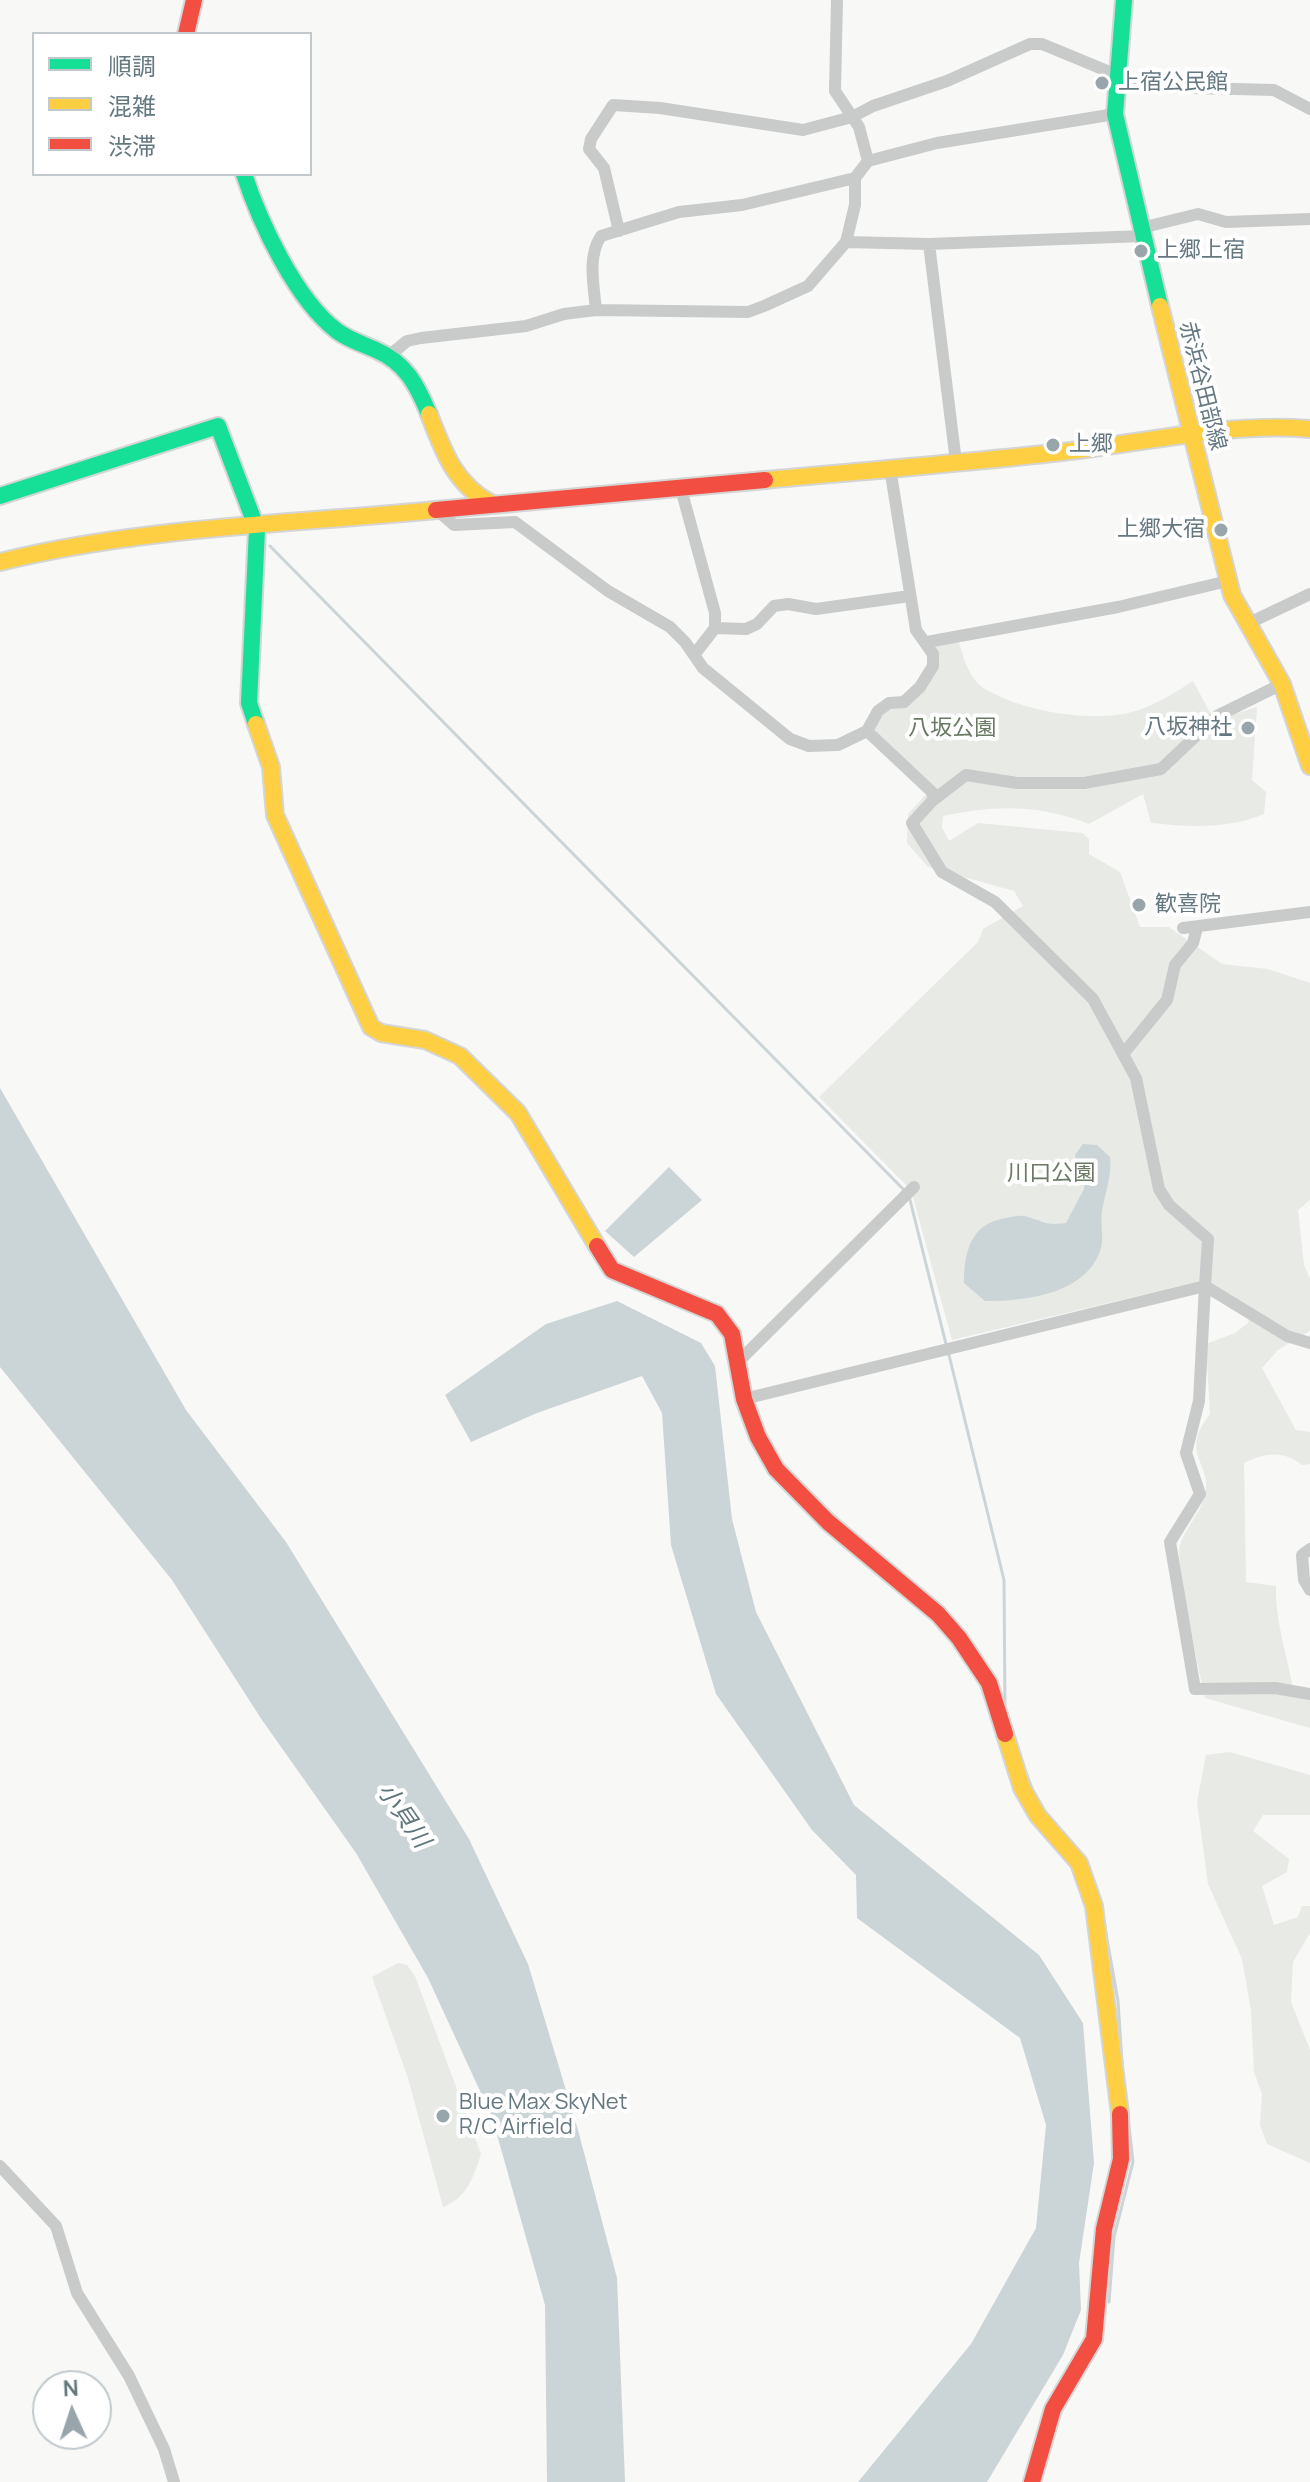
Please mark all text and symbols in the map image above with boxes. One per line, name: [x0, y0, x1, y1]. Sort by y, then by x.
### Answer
legend: [32, 32, 312, 176]
text: 順調: [108, 49, 156, 82]
place label: 上宿公民館: [1118, 70, 1228, 96]
marker: 上宿公民館: [1093, 74, 1111, 92]
text: 混雑: [108, 89, 156, 122]
text: 渋滞: [108, 129, 156, 162]
place label: 上郷上宿: [1157, 238, 1245, 264]
marker: 上郷上宿: [1132, 242, 1150, 260]
street label: 赤浜谷田部線: [1173, 319, 1231, 453]
place label: 上郷: [1069, 432, 1113, 458]
marker: 上郷: [1044, 436, 1062, 454]
place label: 上郷大宿: [1117, 517, 1205, 543]
marker: 上郷大宿: [1212, 521, 1230, 539]
place label: 八坂神社: [1144, 715, 1232, 741]
park label: 八坂公園: [908, 716, 996, 742]
marker: 八坂神社: [1239, 719, 1257, 737]
place label: 歓喜院: [1155, 892, 1221, 918]
marker: 歓喜院: [1130, 896, 1148, 914]
park label: 川口公園: [1007, 1161, 1095, 1187]
water label: 小貝川: [371, 1778, 435, 1854]
place label: Blue Max SkyNet R/C Airfield: [459, 2090, 627, 2142]
marker: Blue Max SkyNet R/C Airfield: [434, 2107, 452, 2125]
north arrow: [32, 2370, 112, 2450]
text: N: [62, 2373, 80, 2403]

